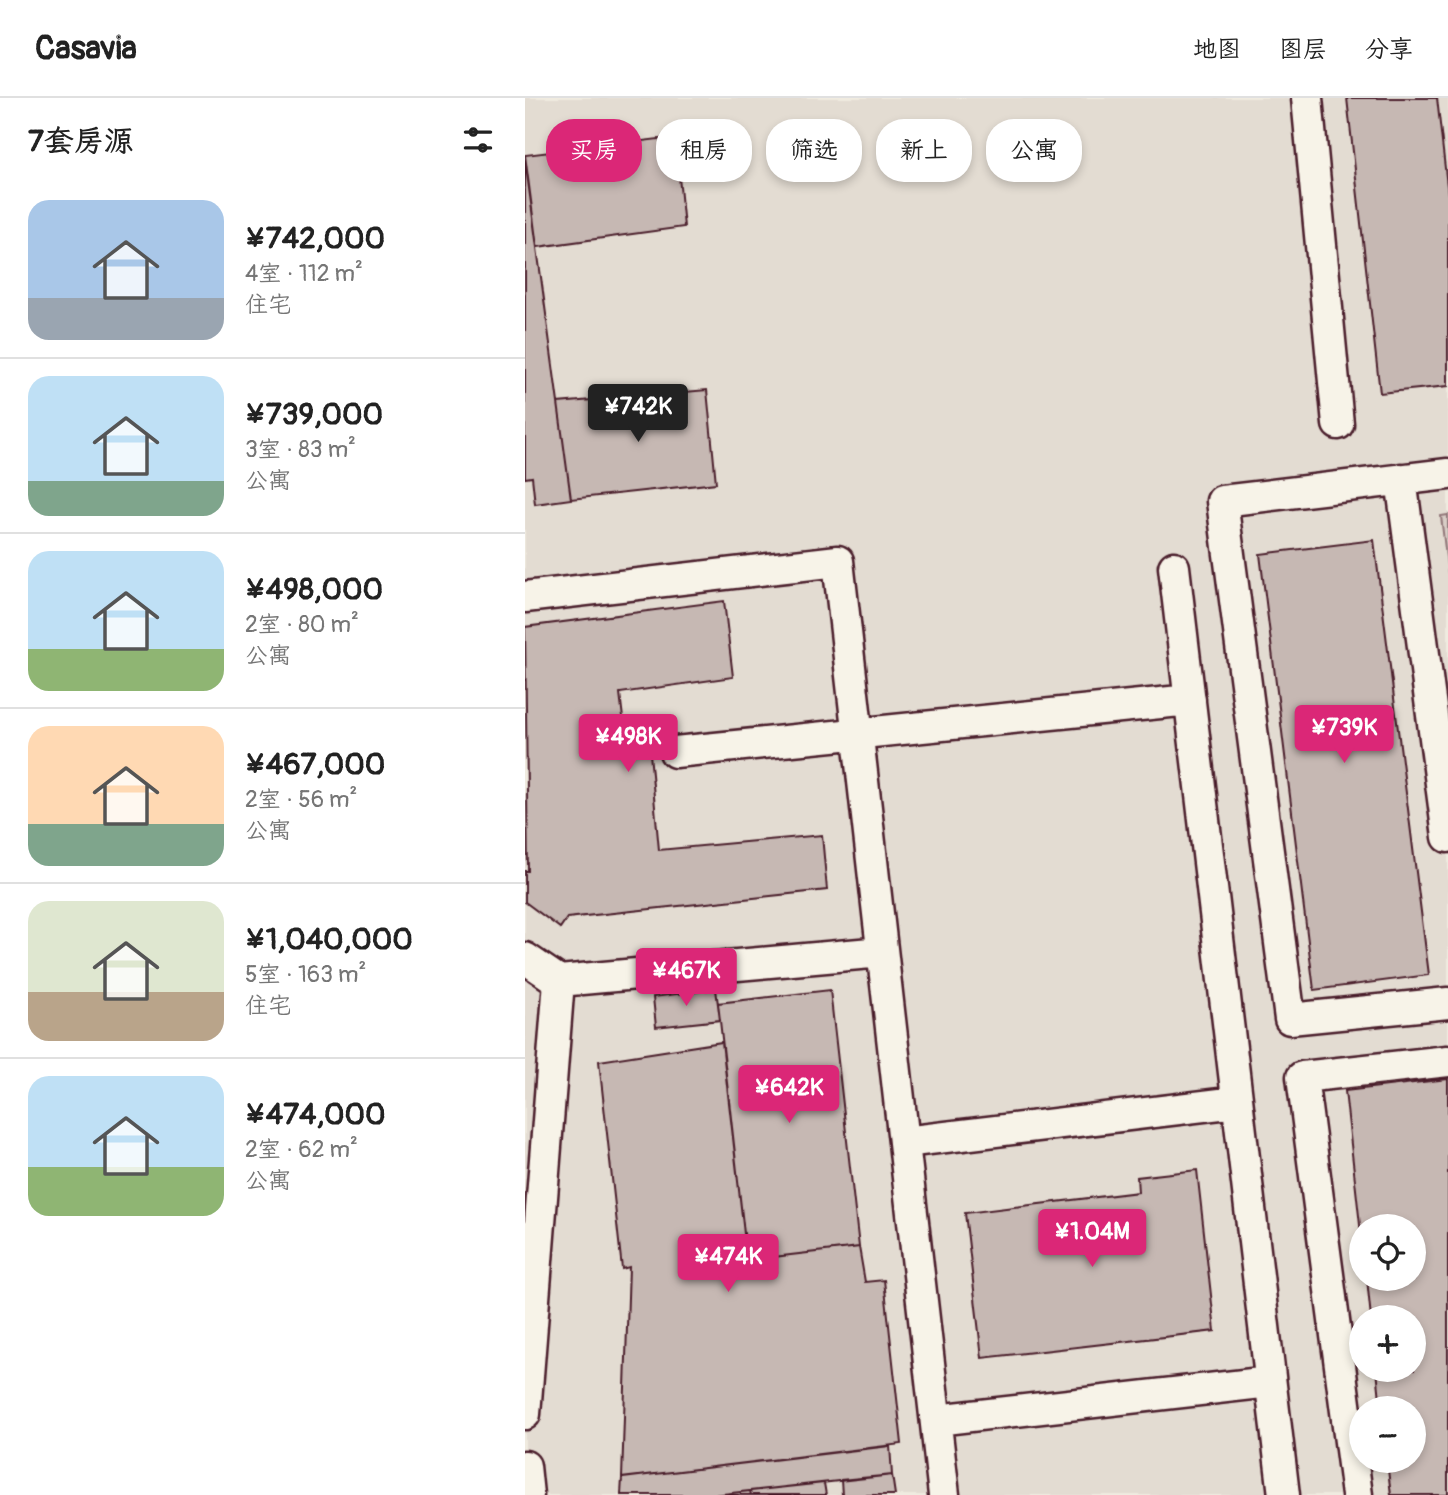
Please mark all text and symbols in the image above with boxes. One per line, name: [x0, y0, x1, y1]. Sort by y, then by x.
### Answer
text: Casavia: [35, 28, 137, 69]
text: 地图: [1193, 35, 1241, 64]
text: 图层: [1279, 35, 1327, 64]
text: 分享: [1365, 35, 1413, 64]
chip: 买房: [546, 119, 642, 182]
chip: 租房: [656, 119, 752, 182]
chip: 筛选: [766, 119, 862, 182]
chip: 新上: [876, 119, 972, 182]
chip: 公寓: [986, 119, 1082, 182]
icon: filters: [459, 121, 497, 159]
text: 7套房源: [28, 123, 134, 160]
text: ¥742,000: [245, 220, 385, 257]
icon: home: [84, 228, 168, 312]
text: 4室 · 112 m²: [245, 259, 363, 288]
text: 住宅: [245, 290, 291, 319]
pin: ¥742K: [589, 384, 687, 444]
text: ¥742K: [604, 392, 672, 421]
text: ¥739,000: [245, 396, 383, 433]
icon: home: [84, 404, 168, 488]
text: 3室 · 83 m²: [245, 435, 356, 464]
text: 公寓: [245, 466, 291, 495]
text: ¥498,000: [245, 571, 383, 608]
icon: home: [84, 579, 168, 663]
text: 2室 · 80 m²: [245, 610, 359, 639]
text: 公寓: [245, 641, 291, 670]
pin: ¥739K: [1295, 706, 1393, 765]
text: ¥739K: [1311, 713, 1377, 742]
pin: ¥498K: [579, 714, 677, 774]
text: ¥498K: [595, 722, 661, 751]
text: ¥467,000: [245, 746, 385, 783]
icon: home: [84, 754, 168, 838]
text: 2室 · 56 m²: [245, 785, 357, 814]
text: 公寓: [245, 816, 291, 845]
text: ¥1,040,000: [245, 921, 413, 958]
icon: home: [84, 929, 168, 1013]
pin: ¥467K: [637, 948, 735, 1008]
text: ¥467K: [652, 956, 720, 985]
text: 5室 · 163 m²: [245, 960, 366, 989]
text: 住宅: [245, 991, 291, 1020]
pin: ¥642K: [740, 1066, 838, 1125]
text: ¥642K: [754, 1073, 824, 1102]
text: ¥474,000: [245, 1096, 386, 1133]
icon: home: [84, 1104, 168, 1188]
text: 2室 · 62 m²: [245, 1135, 358, 1164]
text: 公寓: [245, 1166, 291, 1195]
pin: ¥1.04M: [1035, 1210, 1149, 1269]
map controls: [1349, 1214, 1426, 1473]
button: locate: [1349, 1214, 1426, 1291]
text: ¥1.04M: [1054, 1217, 1130, 1246]
pin: ¥474K: [679, 1234, 777, 1294]
text: ¥474K: [694, 1242, 762, 1271]
button: +: [1349, 1305, 1426, 1382]
button: −: [1349, 1396, 1426, 1473]

